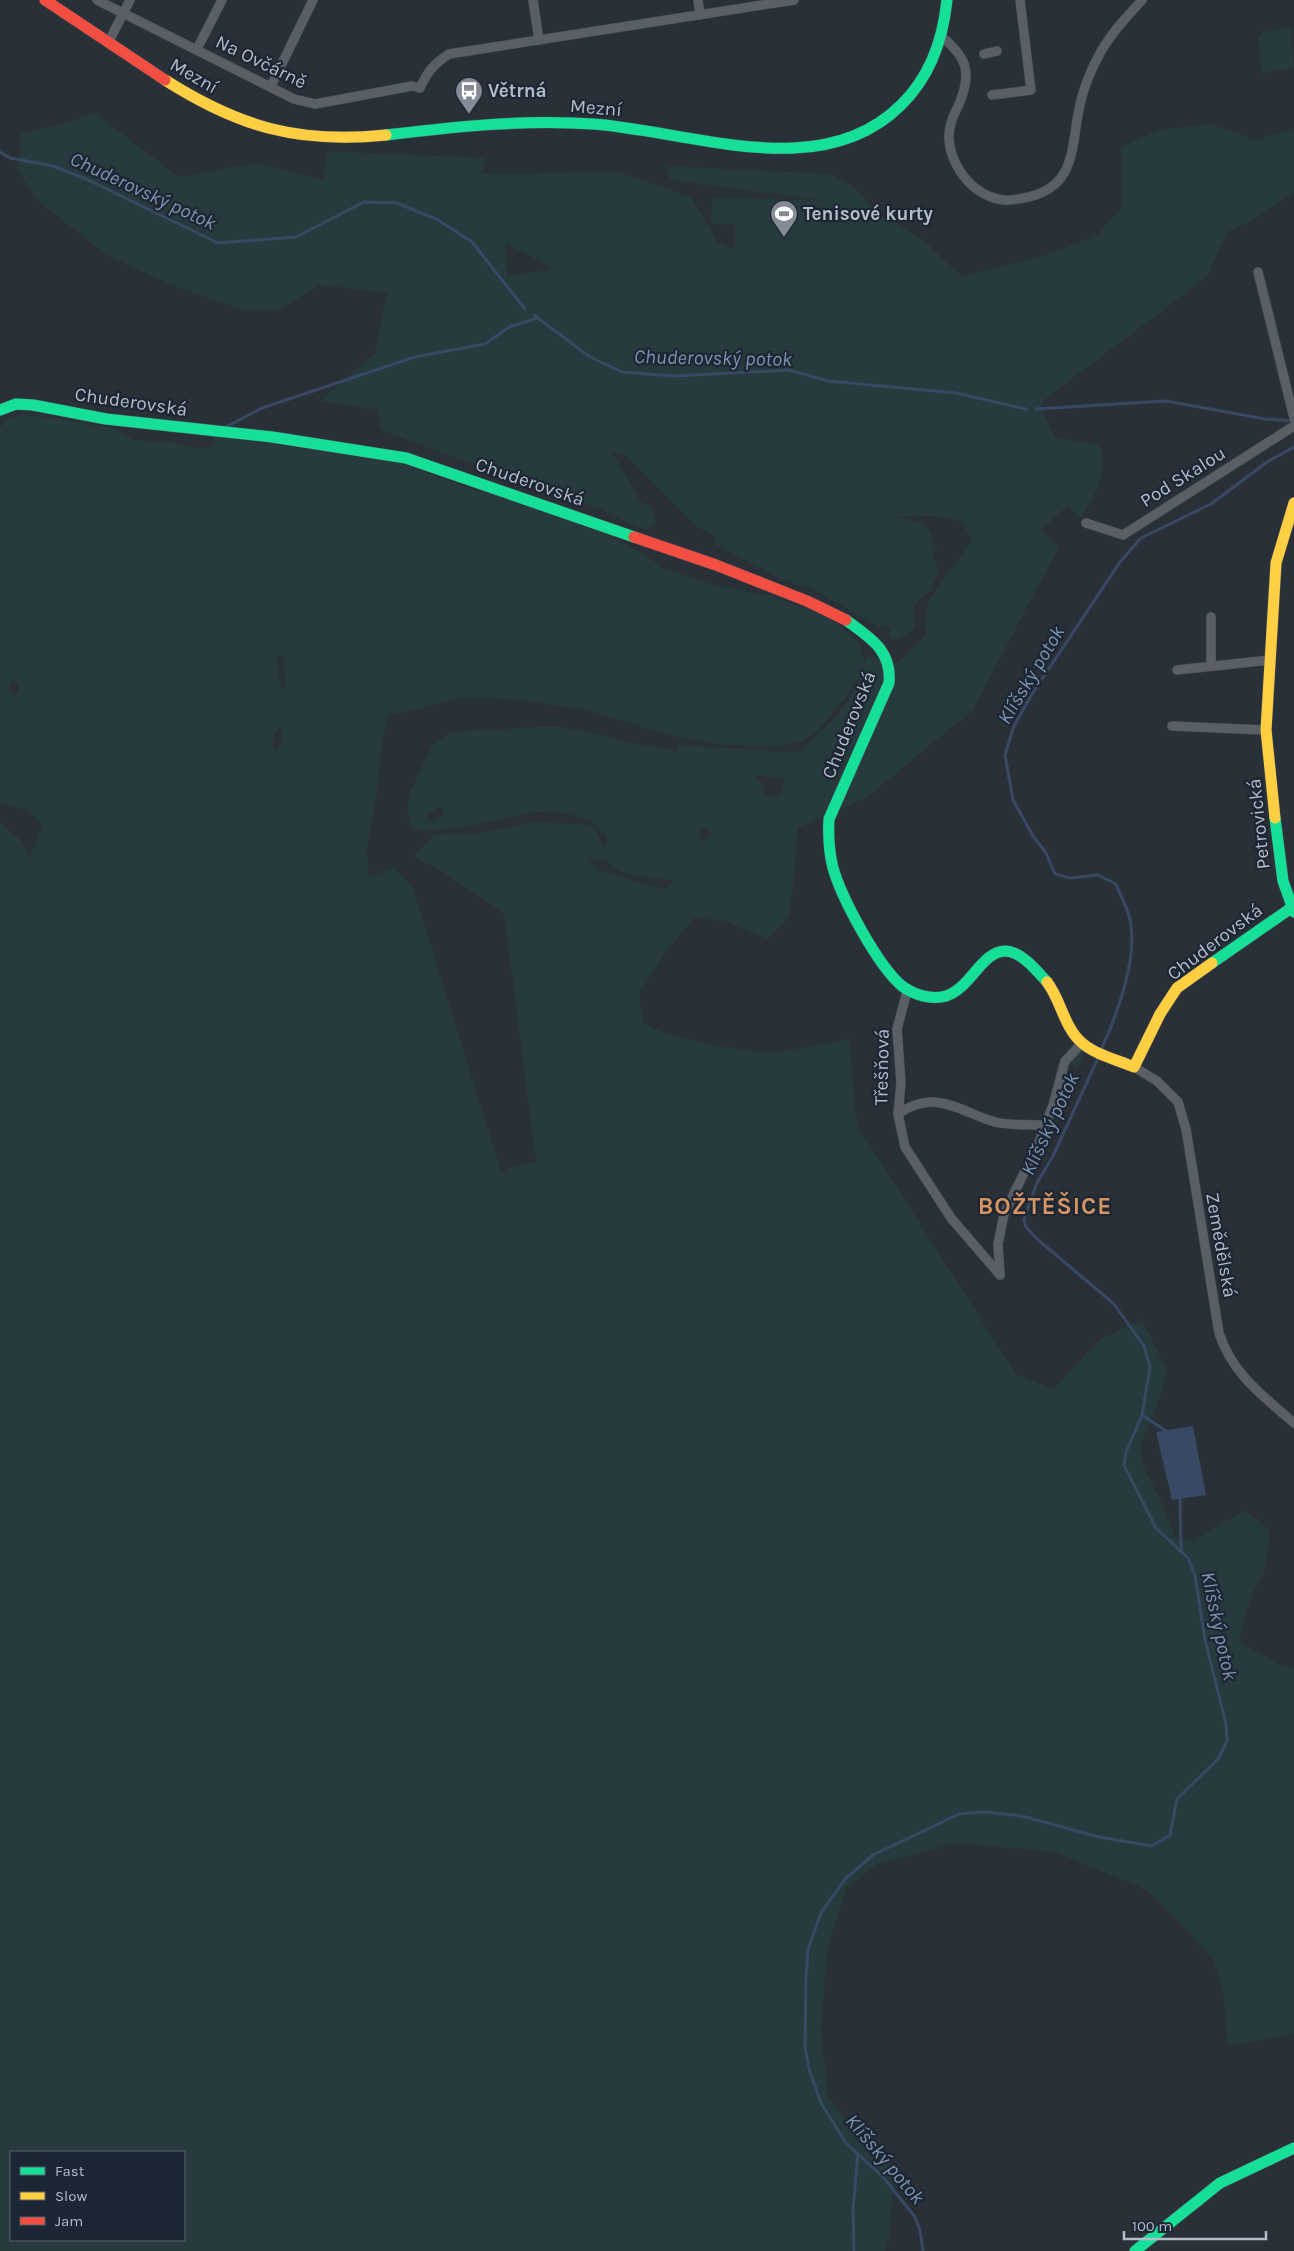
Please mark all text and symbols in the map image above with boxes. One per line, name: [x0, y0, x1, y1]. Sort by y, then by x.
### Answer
street label: Na Ovčárně: [212, 31, 310, 93]
street label: Mezní: [166, 53, 222, 99]
bus stop icon: Větrná: [454, 76, 484, 115]
place label: Větrná: [488, 80, 547, 102]
street label: Mezní: [569, 95, 623, 121]
water label: Chuderovský potok: [66, 147, 220, 235]
sports icon: Tenisové kurty: [769, 199, 799, 238]
place label: Tenisové kurty: [803, 203, 933, 225]
water label: Chuderovský potok: [634, 345, 793, 371]
street label: Chuderovská: [73, 383, 189, 421]
street label: Pod Skalou: [1136, 442, 1230, 512]
street label: Chuderovská: [473, 453, 587, 511]
water label: Klíšský potok: [993, 621, 1070, 728]
street label: Chuderovská: [818, 668, 880, 782]
street label: Petrovická: [1243, 778, 1275, 870]
street label: Chuderovská: [1163, 899, 1267, 985]
street label: Třešňová: [870, 1029, 894, 1105]
water label: Klíšský potok: [1016, 1068, 1084, 1179]
district label: BOŽTĚŠICE: [978, 1191, 1112, 1220]
street label: Zemědělská: [1201, 1191, 1241, 1299]
water label: Klíšský potok: [1196, 1570, 1242, 1683]
water label: Klíšský potok: [841, 2109, 930, 2209]
legend: [10, 2151, 185, 2241]
text: Fast: [55, 2162, 85, 2180]
text: Slow: [55, 2187, 87, 2205]
scale bar: [1124, 2208, 1266, 2240]
text: Jam: [55, 2212, 83, 2230]
text: 100 m: [1132, 2217, 1172, 2235]

